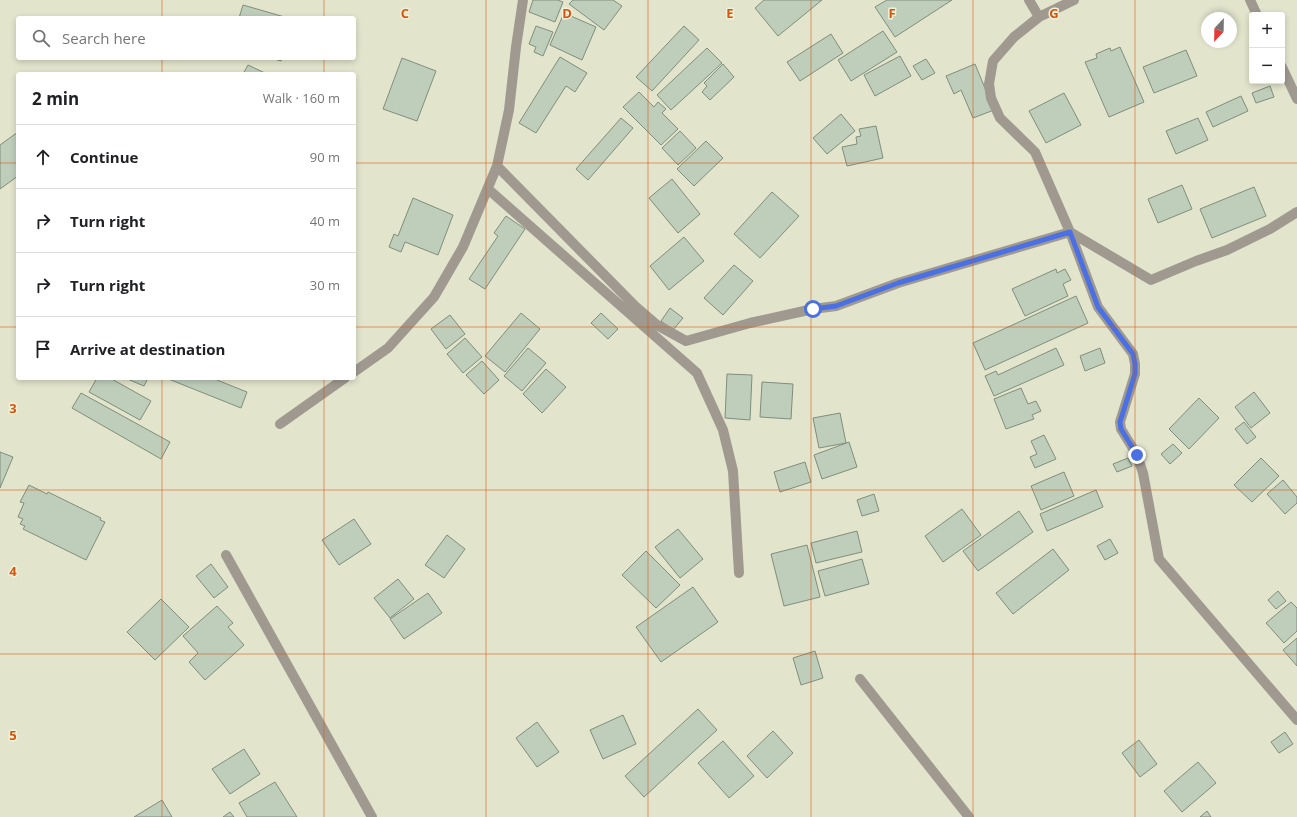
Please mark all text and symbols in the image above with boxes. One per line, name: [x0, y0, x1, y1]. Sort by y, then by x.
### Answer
text: C: [401, 4, 409, 22]
text: D: [562, 4, 572, 22]
text: E: [726, 4, 734, 22]
text: F: [888, 4, 896, 22]
text: G: [1049, 4, 1059, 22]
north arrow: [1201, 12, 1237, 48]
map controls: [1249, 12, 1285, 84]
button: +: [1249, 12, 1285, 48]
search box: [16, 16, 356, 60]
icon: search: [30, 27, 52, 49]
text: Search here: [62, 28, 146, 48]
button: −: [1249, 48, 1285, 84]
text: 2 min: [32, 87, 79, 110]
text: Walk · 160 m: [263, 89, 340, 107]
icon: ahead: [32, 146, 54, 168]
text: Continue: [70, 147, 138, 167]
text: 90 m: [310, 148, 340, 166]
icon: right: [32, 210, 54, 232]
text: Turn right: [70, 211, 145, 231]
text: 40 m: [310, 212, 340, 230]
icon: right: [32, 274, 54, 296]
text: Turn right: [70, 275, 145, 295]
text: 30 m: [310, 276, 340, 294]
route start: [804, 300, 822, 318]
icon: arrive: [32, 338, 54, 360]
text: Arrive at destination: [70, 339, 225, 359]
text: 3: [9, 399, 17, 417]
route end: [1128, 446, 1146, 464]
text: 4: [9, 562, 17, 580]
text: 5: [9, 726, 17, 744]

